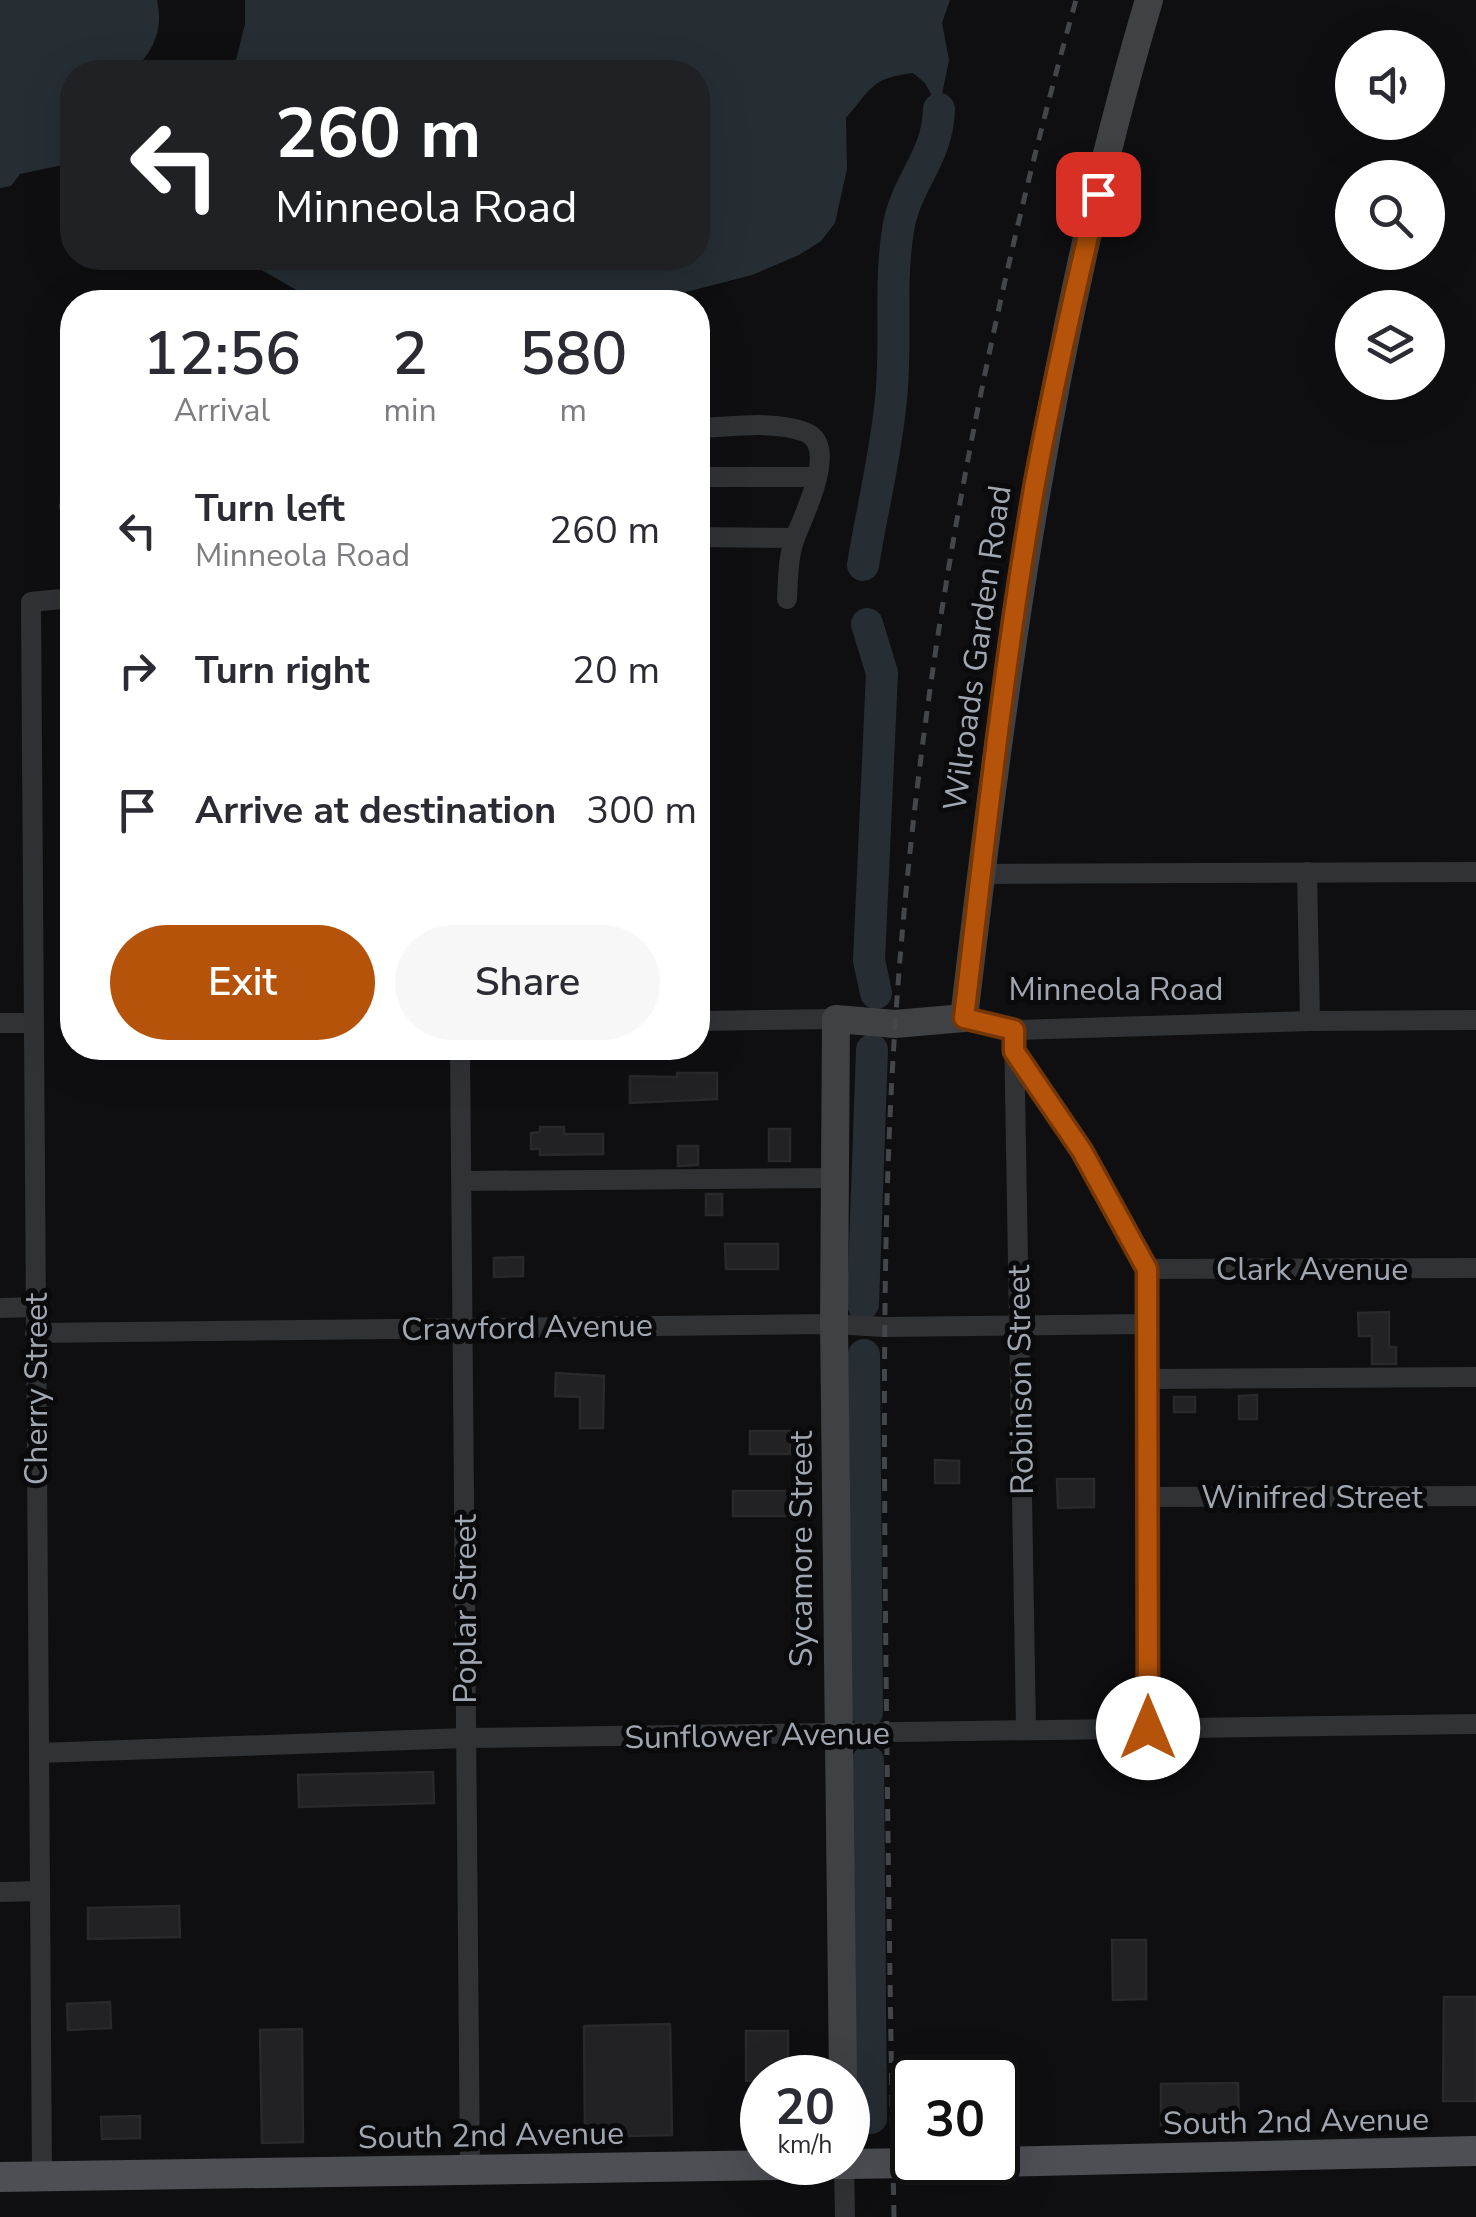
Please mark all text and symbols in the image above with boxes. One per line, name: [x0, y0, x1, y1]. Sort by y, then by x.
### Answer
map controls: [1335, 30, 1445, 400]
button: sound: [1335, 30, 1445, 140]
text: 260 m: [275, 86, 481, 182]
icon: left: [110, 100, 240, 230]
pin: [1056, 152, 1141, 237]
button: search: [1335, 160, 1445, 270]
icon: arrive: [1071, 167, 1126, 222]
text: Minneola Road: [275, 177, 577, 238]
button: layers: [1335, 290, 1445, 400]
text: 12:56: [143, 313, 301, 395]
text: 2: [392, 313, 428, 395]
text: 580: [519, 313, 627, 395]
text: Arrival: [174, 389, 270, 432]
text: min: [384, 389, 437, 432]
text: m: [560, 389, 587, 432]
street label: Wilroads Garden Road: [933, 482, 1022, 814]
text: Turn left: [195, 483, 345, 534]
icon: left: [110, 503, 165, 558]
text: 260 m: [549, 505, 660, 556]
text: Minneola Road: [195, 534, 410, 577]
icon: right: [110, 643, 165, 698]
text: Turn right: [195, 645, 370, 696]
text: 20 m: [572, 645, 660, 696]
icon: arrive: [110, 783, 165, 838]
text: Arrive at destination: [195, 785, 556, 836]
text: 300 m: [586, 785, 697, 836]
button: Exit: [110, 925, 375, 1040]
button: Share: [395, 925, 660, 1040]
street label: Minneola Road: [1008, 968, 1224, 1011]
street label: Clark Avenue: [1216, 1248, 1408, 1291]
street label: Robinson Street: [997, 1264, 1044, 1495]
street label: Cherry Street: [15, 1292, 58, 1485]
street label: Crawford Avenue: [401, 1304, 653, 1351]
street label: Sycamore Street: [780, 1430, 823, 1667]
street label: Winifred Street: [1201, 1476, 1423, 1519]
street label: Poplar Street: [444, 1514, 487, 1704]
position arrow: [1096, 1676, 1200, 1780]
street label: Sunflower Avenue: [624, 1712, 890, 1759]
speed limit sign: 30: [890, 2055, 1020, 2185]
text: 20: [775, 2073, 835, 2142]
street label: South 2nd Avenue: [1163, 2098, 1429, 2145]
street label: South 2nd Avenue: [358, 2112, 624, 2159]
text: km/h: [777, 2128, 833, 2162]

